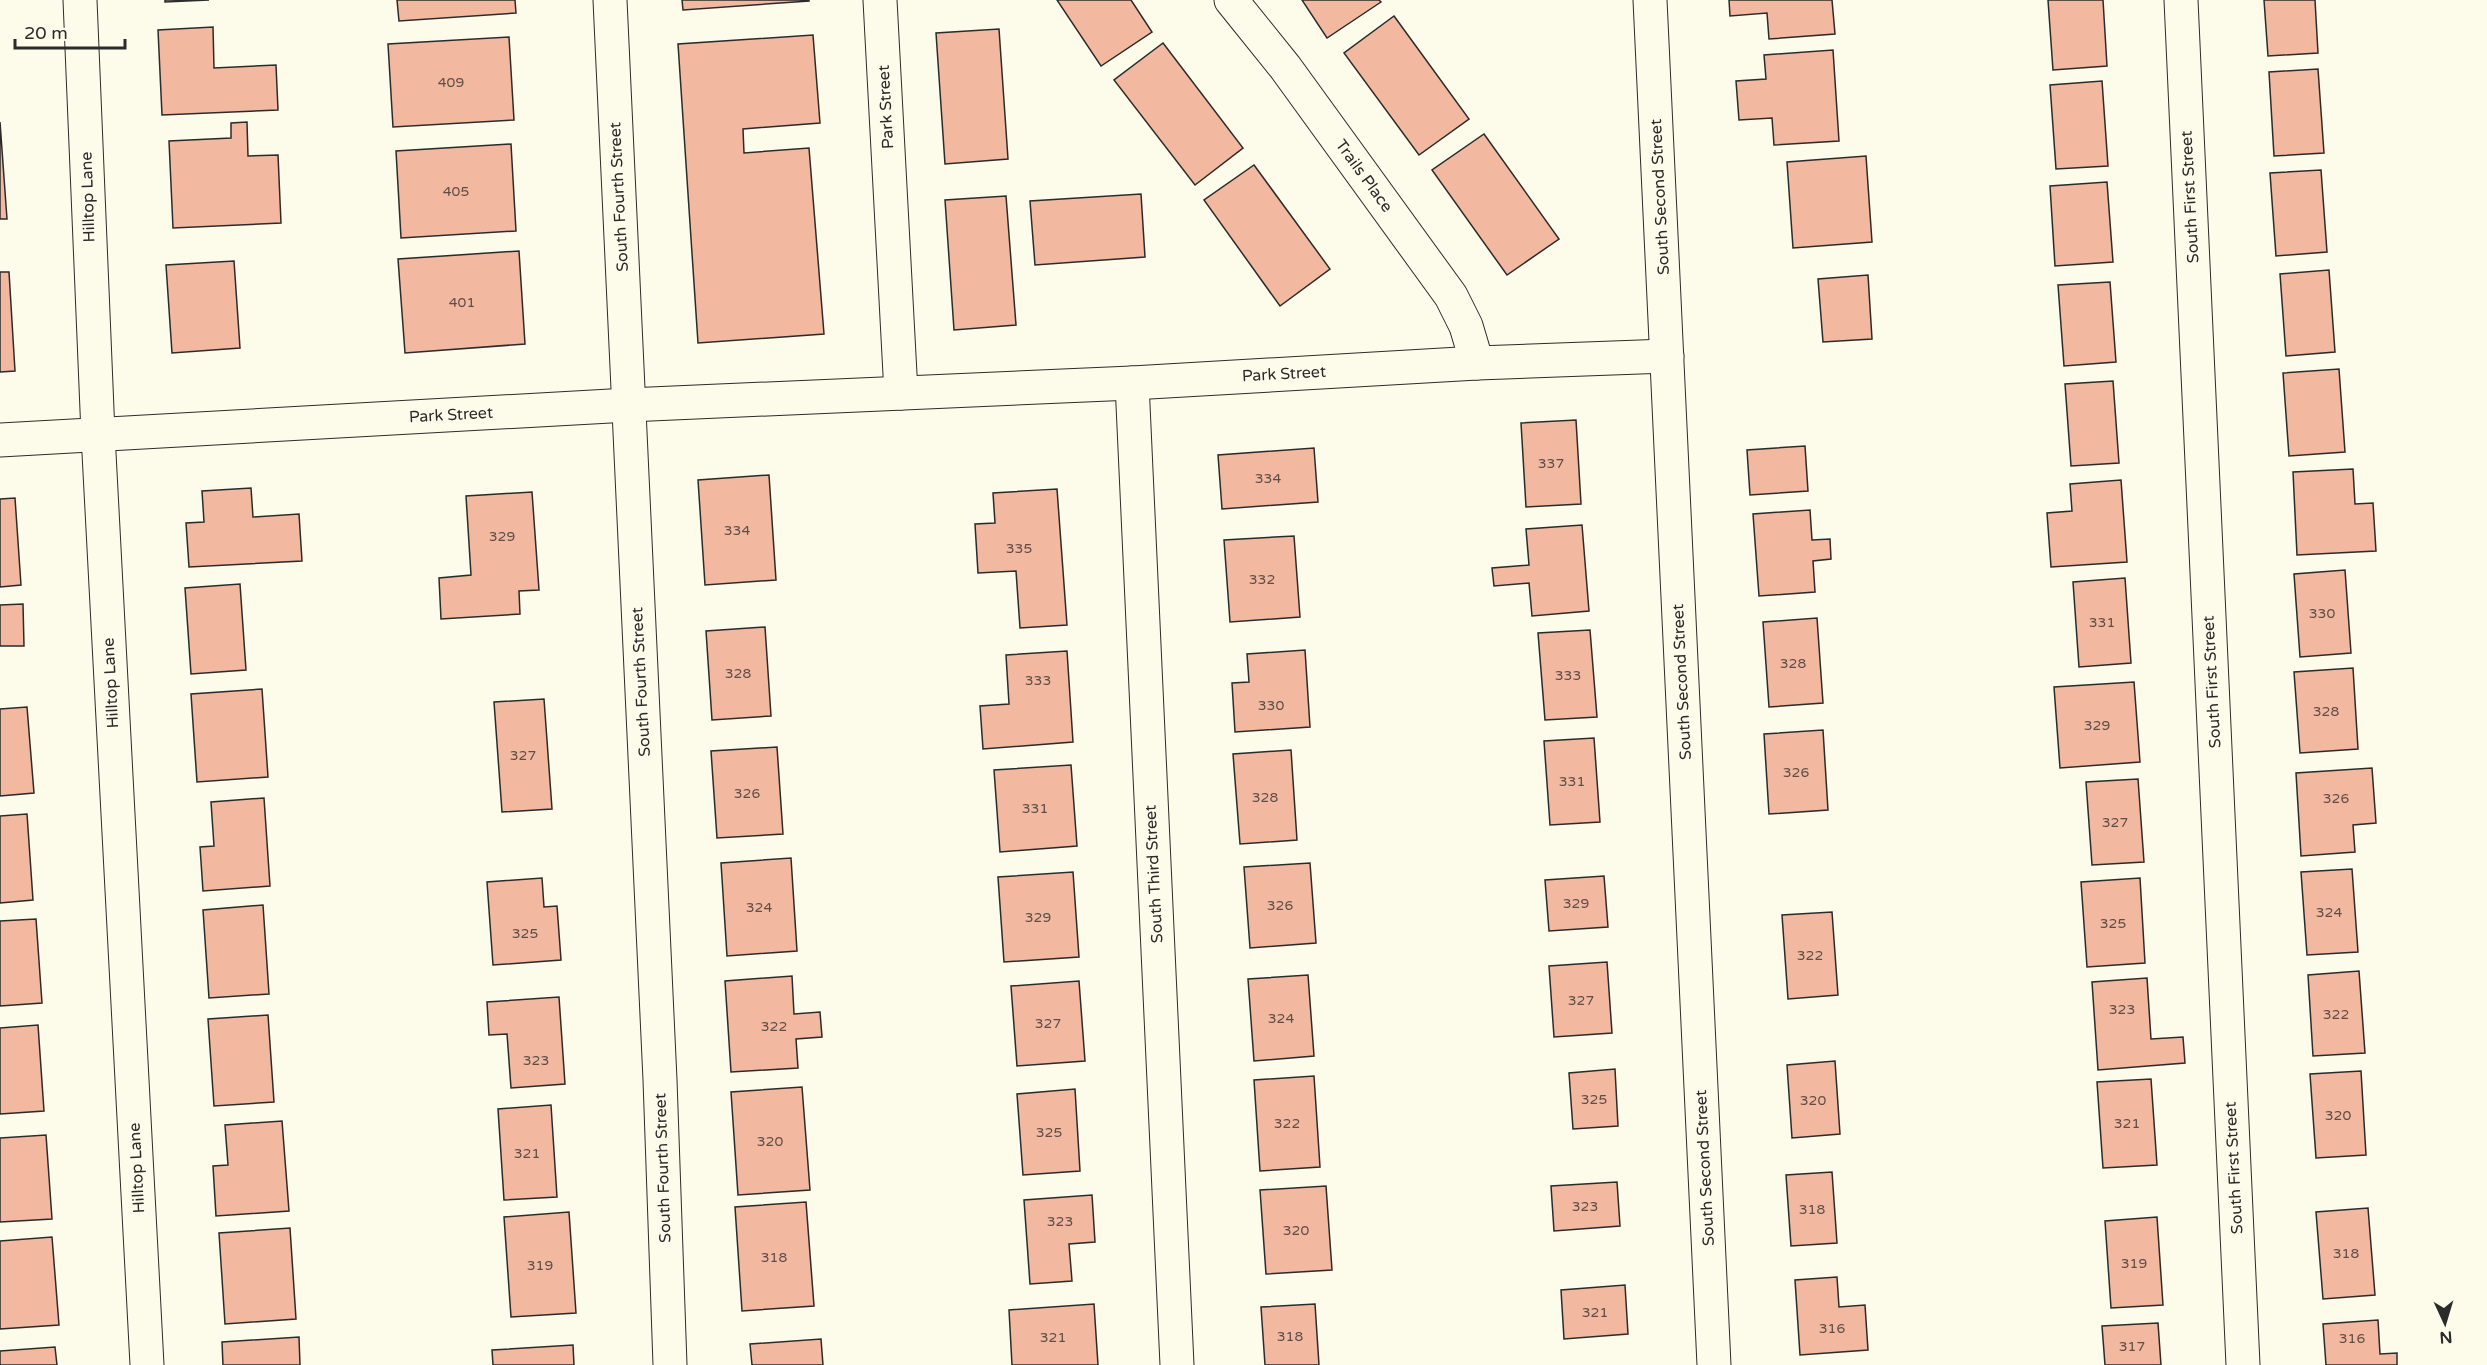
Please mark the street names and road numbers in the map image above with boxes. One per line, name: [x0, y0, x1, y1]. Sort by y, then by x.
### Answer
street label: Park Street: [874, 64, 898, 150]
street label: South Second Street: [1646, 118, 1674, 276]
street label: South Fourth Street: [605, 122, 633, 272]
street label: South First Street: [2177, 130, 2203, 264]
street label: Trails Place: [1331, 136, 1397, 216]
street label: Hilltop Lane: [76, 151, 100, 243]
street label: Park Street: [1241, 362, 1327, 386]
street label: Park Street: [408, 403, 494, 427]
street label: South Second Street: [1668, 603, 1696, 761]
street label: South Fourth Street: [627, 607, 655, 757]
street label: South First Street: [2199, 615, 2225, 749]
street label: Hilltop Lane: [99, 637, 123, 729]
street label: South Third Street: [1140, 804, 1168, 944]
street label: South Second Street: [1691, 1089, 1719, 1247]
street label: South Fourth Street: [650, 1093, 676, 1243]
street label: South First Street: [2221, 1101, 2247, 1235]
street label: Hilltop Lane: [125, 1122, 149, 1214]

